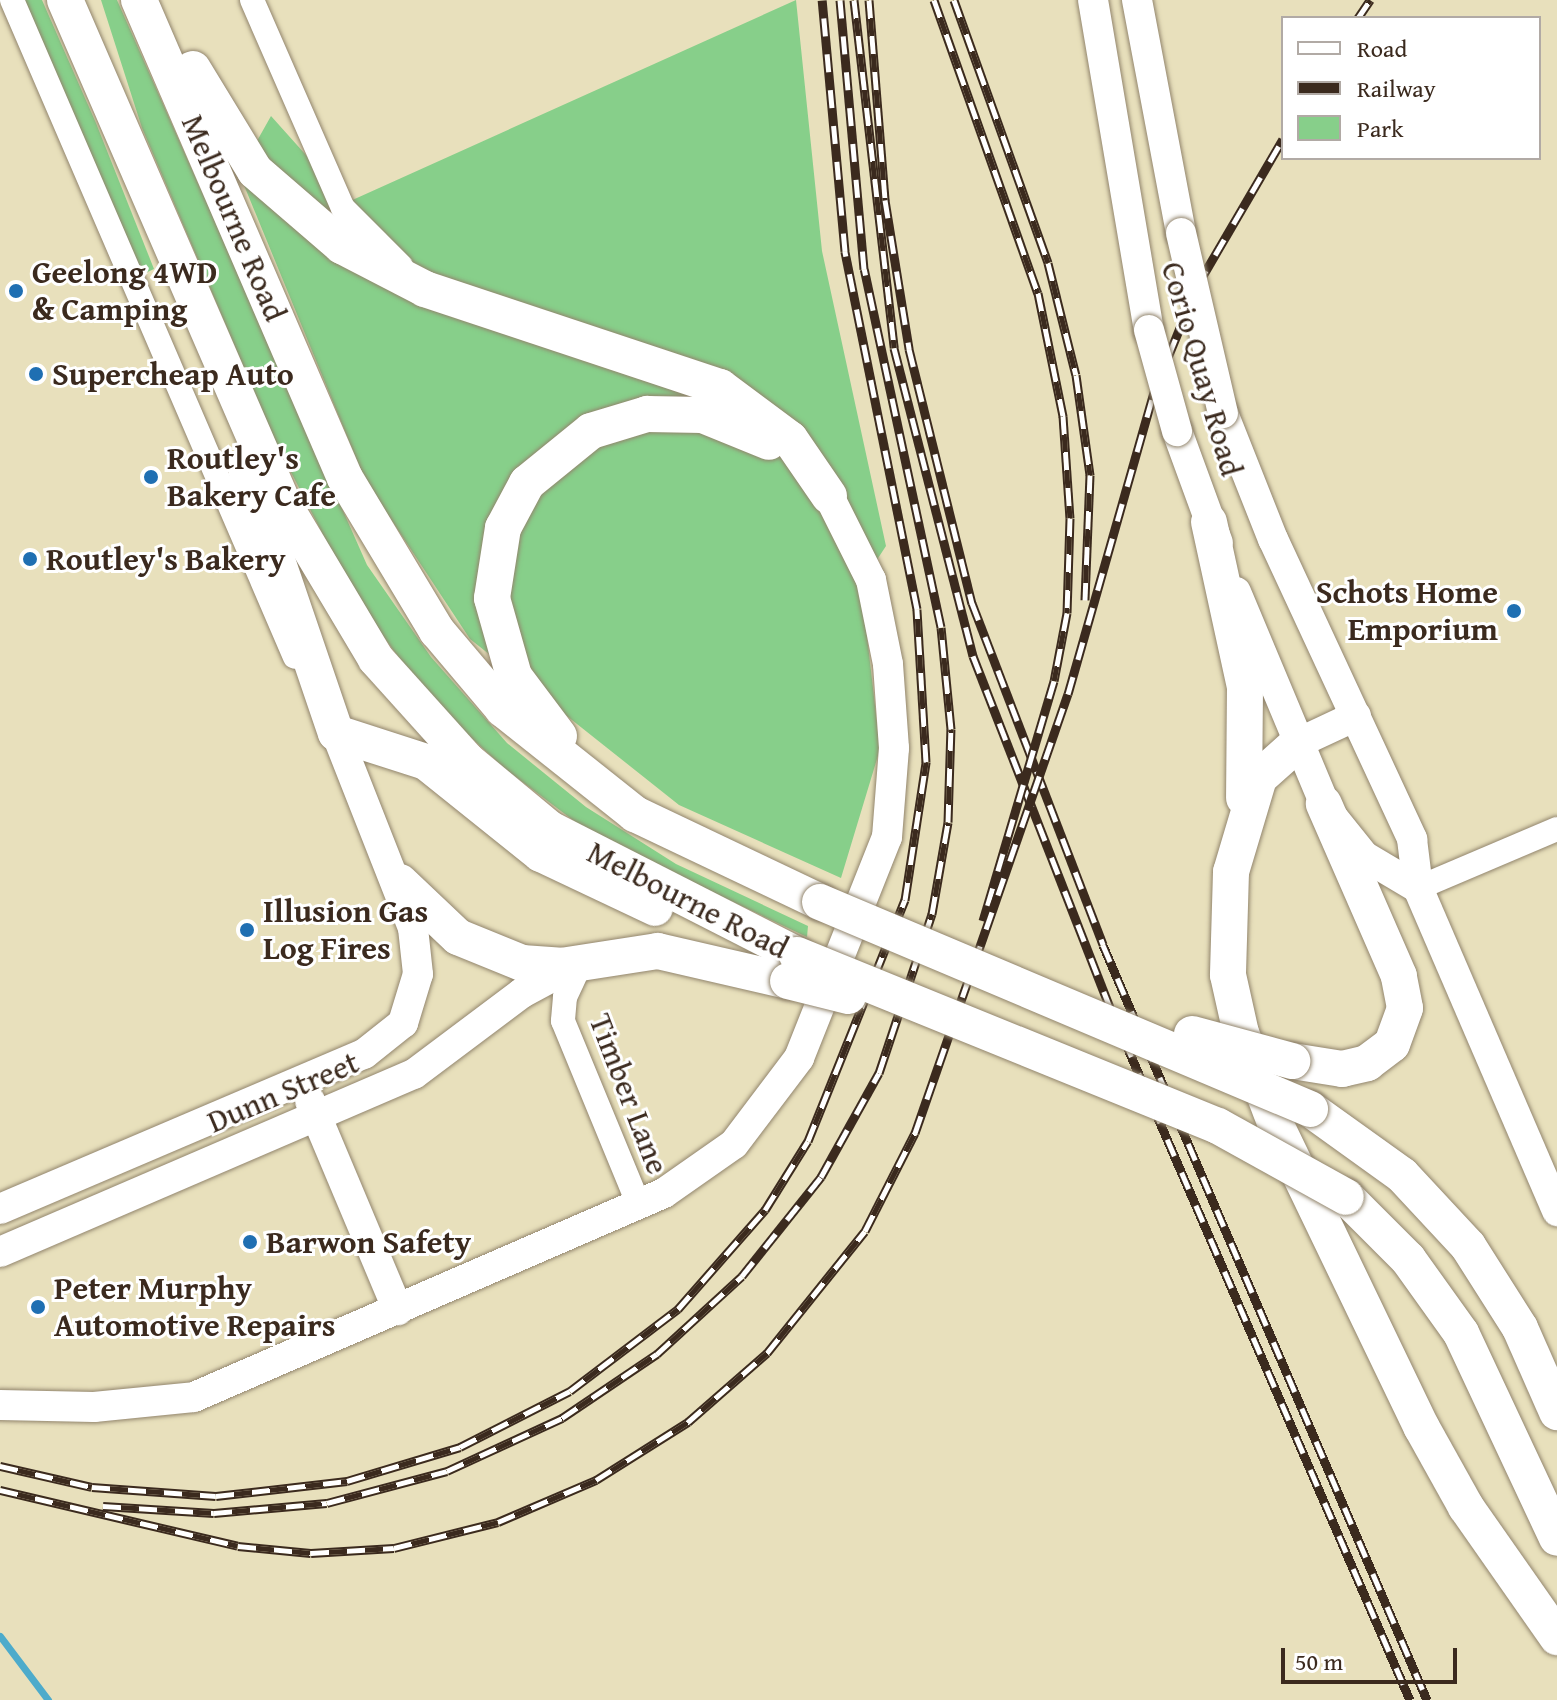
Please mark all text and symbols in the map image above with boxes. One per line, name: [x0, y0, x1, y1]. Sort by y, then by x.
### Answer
legend: [1281, 16, 1541, 160]
text: Road: [1357, 31, 1407, 66]
text: Railway: [1357, 71, 1436, 106]
street label: Melbourne Road: [173, 109, 295, 327]
text: Park: [1357, 111, 1403, 146]
place label: Geelong 4WD & Camping: [32, 254, 217, 329]
street label: Corio Quay Road: [1153, 257, 1251, 481]
marker: Geelong 4WD & Camping: [7, 282, 25, 300]
place label: Supercheap Auto: [52, 355, 294, 393]
marker: Supercheap Auto: [27, 365, 45, 383]
place label: Routley's Bakery Cafe: [167, 440, 336, 515]
marker: Routley's Bakery Cafe: [142, 468, 160, 486]
place label: Routley's Bakery: [46, 540, 286, 578]
marker: Routley's Bakery: [21, 550, 39, 568]
place label: Schots Home Emporium: [1316, 574, 1498, 649]
marker: Schots Home Emporium: [1505, 602, 1523, 620]
street label: Melbourne Road: [581, 833, 795, 967]
place label: Illusion Gas Log Fires: [263, 893, 428, 968]
marker: Illusion Gas Log Fires: [238, 921, 256, 939]
street label: Timber Lane: [581, 1008, 677, 1180]
street label: Dunn Street: [202, 1043, 364, 1141]
place label: Barwon Safety: [266, 1223, 471, 1261]
marker: Barwon Safety: [241, 1233, 259, 1251]
place label: Peter Murphy Automotive Repairs: [54, 1270, 335, 1345]
marker: Peter Murphy Automotive Repairs: [29, 1298, 47, 1316]
scale bar: [1285, 1632, 1461, 1682]
text: 50 m: [1295, 1644, 1343, 1679]

